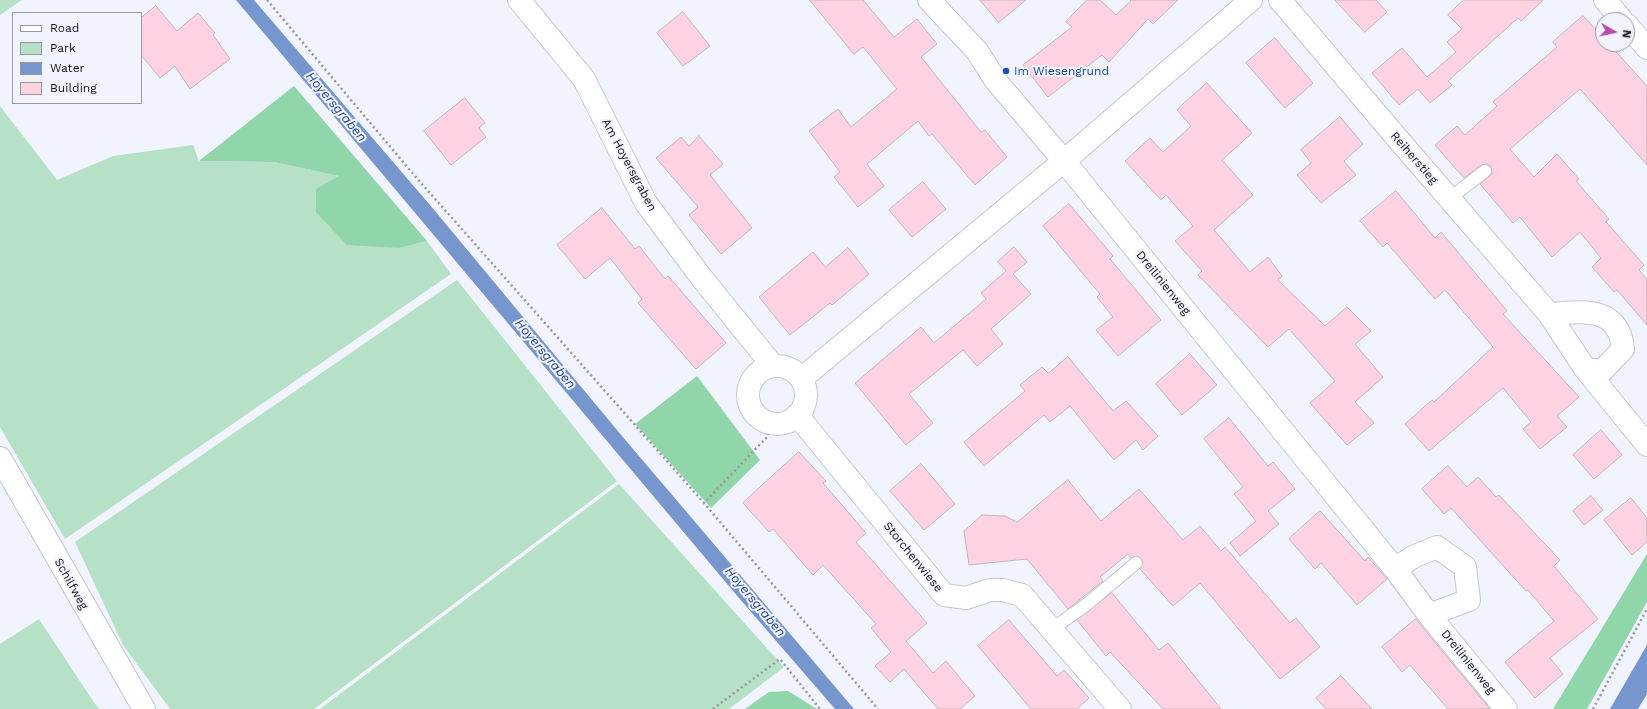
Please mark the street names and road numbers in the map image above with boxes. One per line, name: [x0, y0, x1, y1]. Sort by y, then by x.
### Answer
street label: Am Hoyersgraben: [598, 116, 660, 214]
street label: Reiherstieg: [1387, 129, 1441, 187]
street label: Dreilinienweg: [1133, 248, 1193, 318]
street label: Storchenwiese: [880, 519, 946, 595]
street label: Schilfweg: [51, 556, 91, 612]
street label: Dreilinienweg: [1438, 627, 1498, 697]

